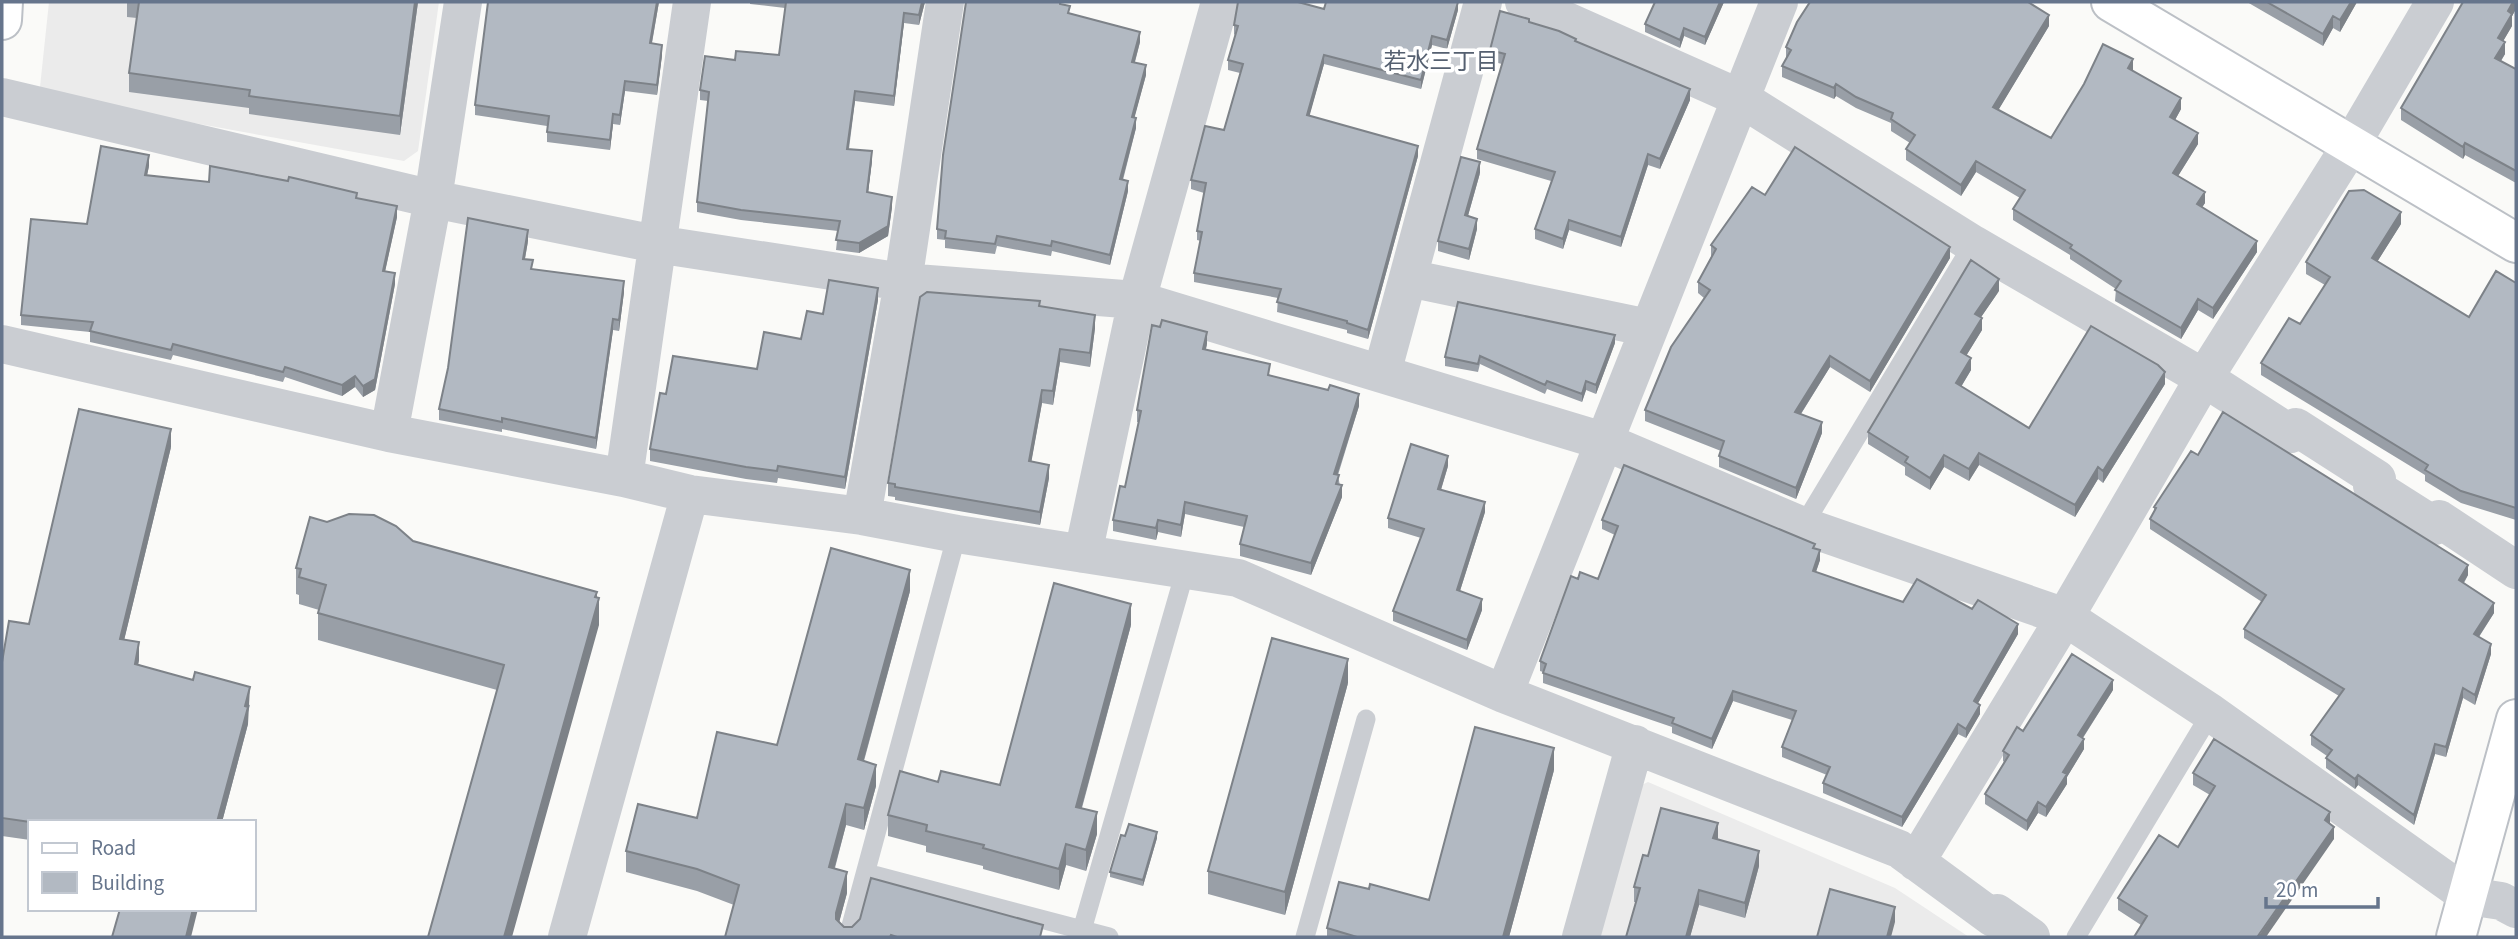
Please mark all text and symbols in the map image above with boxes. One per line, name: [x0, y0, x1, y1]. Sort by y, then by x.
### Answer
district label: 若水三丁目: [1384, 45, 1499, 78]
legend: [28, 820, 256, 911]
text: Road: [91, 833, 136, 863]
scale bar: [2266, 866, 2378, 910]
text: Building: [91, 868, 165, 898]
text: 20 m: [2276, 875, 2318, 905]

